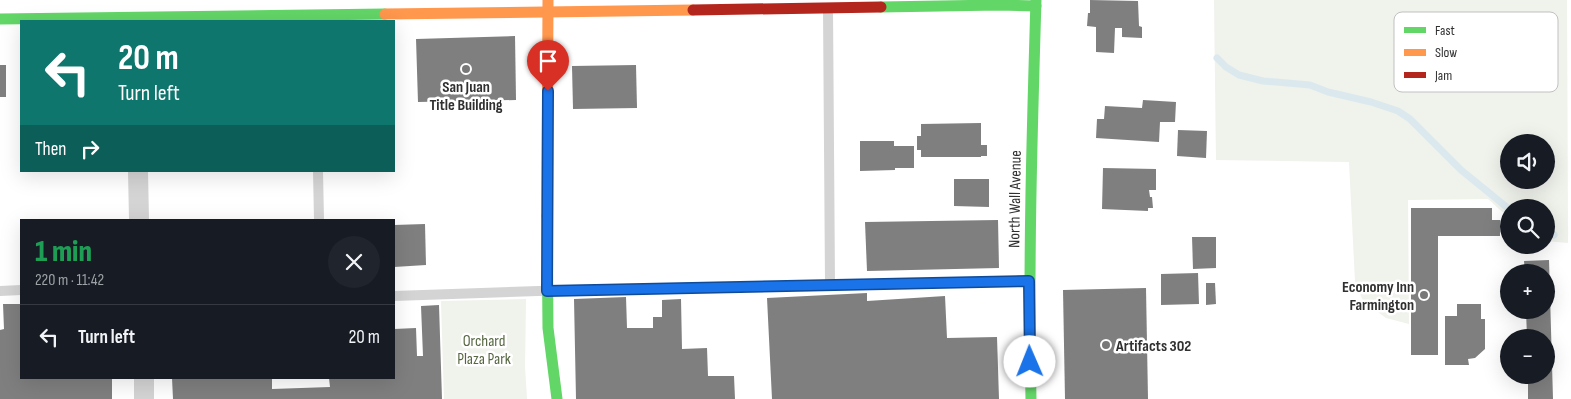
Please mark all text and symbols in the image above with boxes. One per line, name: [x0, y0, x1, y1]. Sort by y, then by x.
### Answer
legend: [1394, 12, 1558, 92]
text: Fast: [1435, 22, 1455, 39]
text: 20 m: [118, 37, 179, 80]
icon: left: [35, 40, 100, 105]
pin: [527, 40, 569, 91]
text: Slow: [1435, 44, 1457, 61]
icon: arrive: [534, 47, 562, 75]
marker: San Juan Title Building: [460, 63, 472, 75]
text: Jam: [1434, 67, 1452, 84]
place label: San Juan Title Building: [429, 78, 503, 115]
text: Turn left: [118, 80, 180, 107]
map controls: [1500, 134, 1555, 384]
button: sound: [1500, 134, 1555, 189]
icon: right: [76, 135, 104, 163]
text: Then: [35, 138, 66, 161]
street label: North Wall Avenue: [1005, 150, 1026, 248]
button: search: [1500, 199, 1555, 254]
text: 1 min: [35, 234, 92, 270]
button: close: [328, 236, 380, 288]
button: +: [1500, 264, 1555, 319]
text: 220 m · 11:42: [35, 271, 104, 290]
place label: Economy Inn Farmington: [1342, 278, 1414, 315]
marker: Economy Inn Farmington: [1418, 289, 1430, 301]
icon: left: [35, 323, 63, 351]
text: Turn left: [78, 326, 135, 349]
text: 20 m: [348, 326, 380, 349]
button: −: [1500, 329, 1555, 384]
park label: Orchard Plaza Park: [457, 332, 511, 369]
position arrow: [1003, 335, 1055, 387]
place label: Artifacts 302: [1115, 337, 1191, 356]
marker: Artifacts 302: [1100, 339, 1112, 351]

